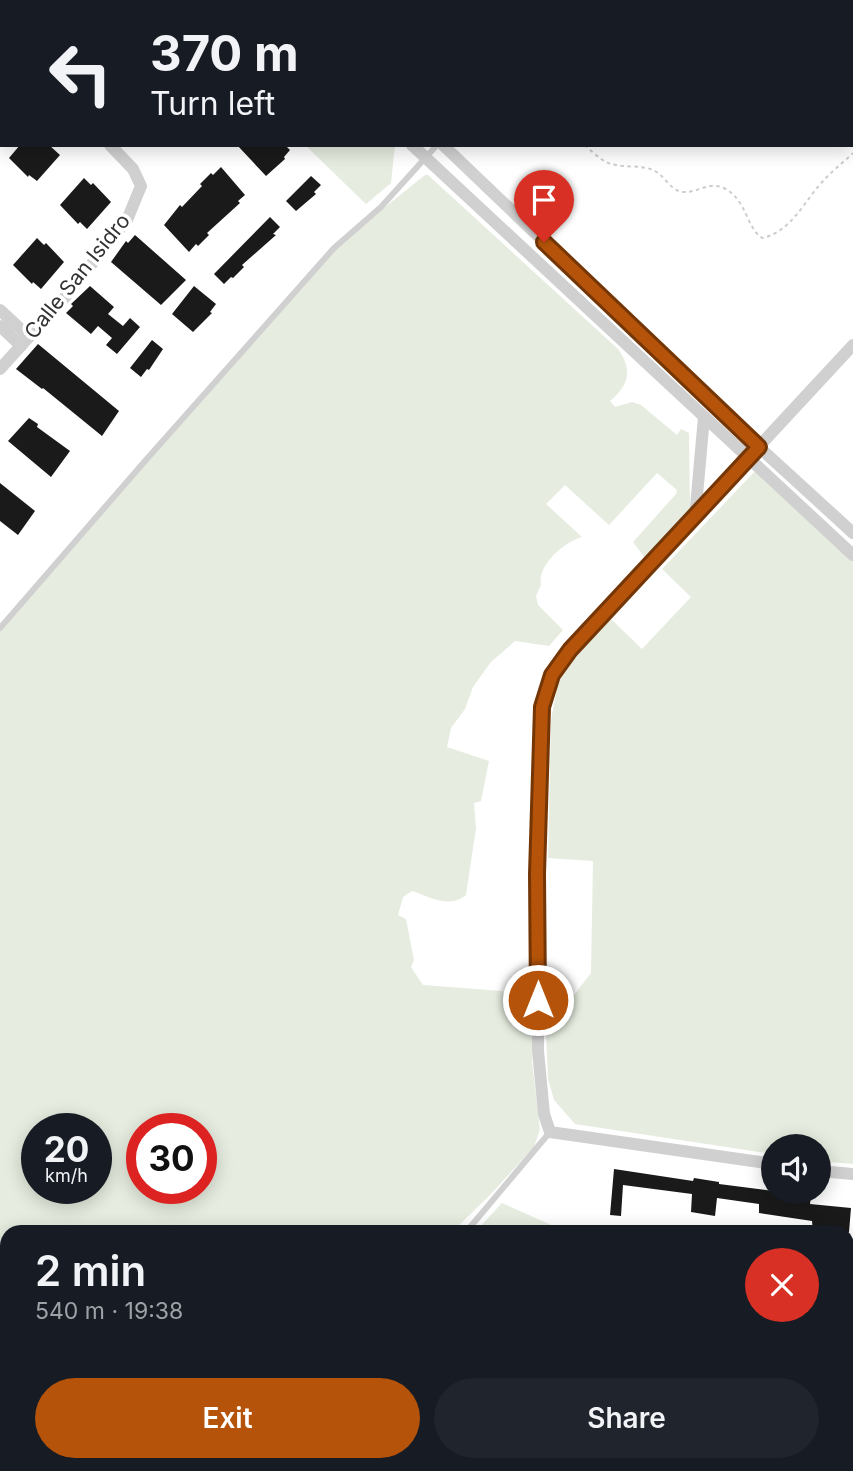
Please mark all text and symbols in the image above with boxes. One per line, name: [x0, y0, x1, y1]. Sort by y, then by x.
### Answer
text: 370 m: [150, 24, 299, 83]
icon: left: [35, 28, 126, 119]
text: Turn left: [150, 84, 275, 123]
pin: [514, 170, 574, 242]
icon: arrive: [525, 181, 563, 219]
street label: Calle San Isidro: [19, 208, 135, 344]
position arrow: [501, 963, 575, 1037]
speed limit sign: 30: [126, 1113, 217, 1204]
text: 20: [44, 1128, 89, 1170]
map controls: [761, 1134, 831, 1204]
button: sound: [761, 1134, 831, 1204]
text: km/h: [45, 1165, 88, 1186]
text: 2 min: [35, 1245, 146, 1296]
button: close: [745, 1248, 819, 1322]
text: 540 m · 19:38: [35, 1297, 183, 1325]
button: Exit: [35, 1378, 420, 1458]
button: Share: [434, 1378, 819, 1458]

